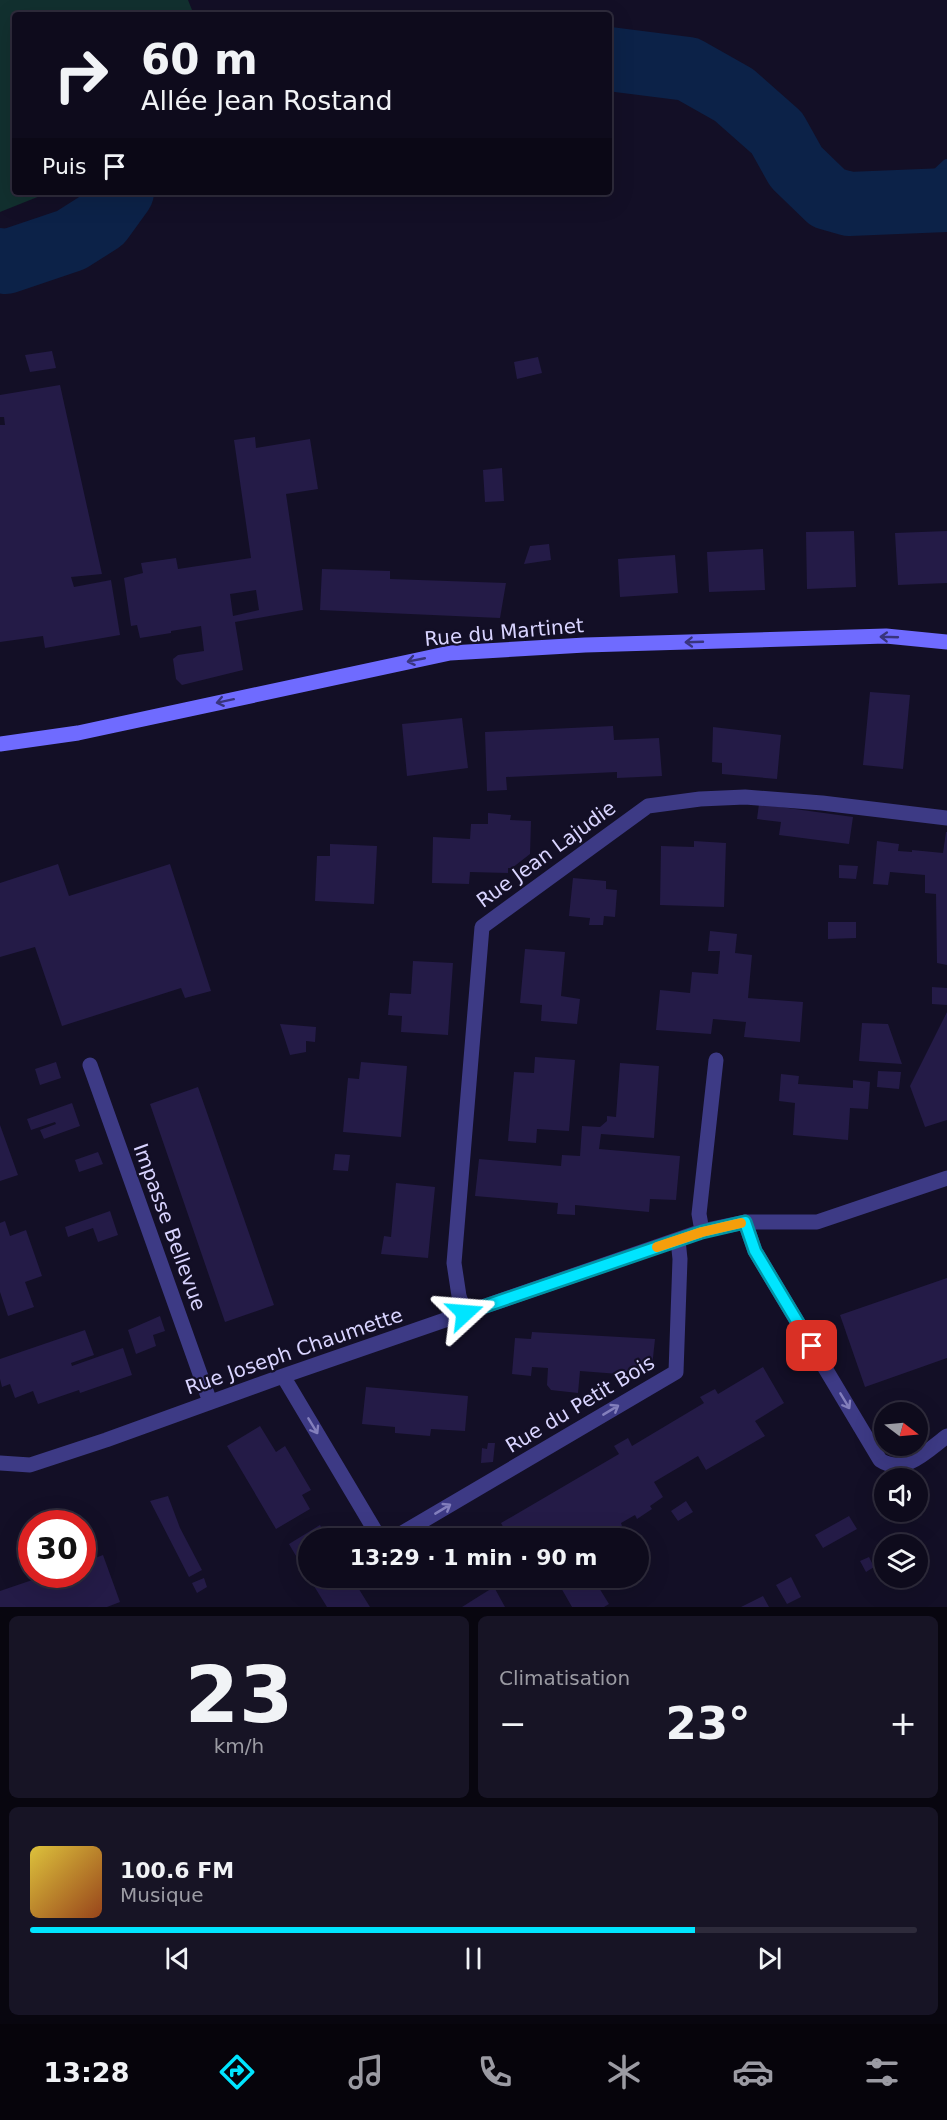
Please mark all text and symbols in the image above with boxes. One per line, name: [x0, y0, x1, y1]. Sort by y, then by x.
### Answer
text: 60 m: [141, 35, 258, 84]
icon: right: [42, 36, 120, 114]
text: Allée Jean Rostand: [141, 85, 393, 116]
icon: arrive: [98, 150, 131, 183]
text: Puis: [42, 154, 86, 179]
street label: Rue du Martinet: [423, 613, 585, 651]
one-way arrow: [879, 631, 899, 643]
one-way arrow: [684, 636, 704, 648]
one-way arrow: [407, 655, 426, 666]
one-way arrow: [216, 696, 236, 707]
street label: Rue Jean Lajudie: [472, 796, 620, 912]
street label: Impasse Bellevue: [129, 1140, 211, 1314]
position arrow: [433, 1281, 497, 1345]
street label: Rue Joseph Chaumette: [182, 1302, 406, 1400]
pin: [786, 1320, 837, 1371]
icon: arrive: [795, 1329, 828, 1362]
street label: Rue du Petit Bois: [501, 1350, 659, 1458]
one-way arrow: [839, 1392, 851, 1409]
north arrow: [874, 1402, 928, 1456]
map controls: [874, 1402, 928, 1588]
one-way arrow: [602, 1404, 619, 1416]
one-way arrow: [307, 1417, 319, 1434]
button: sound: [874, 1468, 928, 1522]
one-way arrow: [434, 1503, 451, 1515]
speed limit sign: 30: [18, 1510, 96, 1588]
button: layers: [874, 1534, 928, 1588]
text: 13:29 · 1 min · 90 m: [350, 1545, 597, 1570]
text: 23: [185, 1650, 293, 1740]
text: Climatisation: [499, 1666, 630, 1690]
text: 23°: [665, 1697, 751, 1750]
text: −: [499, 1704, 527, 1743]
text: +: [889, 1704, 917, 1743]
text: km/h: [214, 1734, 264, 1758]
text: 100.6 FM: [120, 1858, 234, 1883]
text: Musique: [120, 1883, 204, 1907]
icon: previous: [161, 1942, 194, 1975]
icon: pause: [457, 1942, 490, 1975]
icon: next: [753, 1942, 786, 1975]
icon: directions: [216, 2051, 258, 2093]
icon: music: [345, 2051, 387, 2093]
icon: phone: [474, 2051, 516, 2093]
icon: climate: [603, 2051, 645, 2093]
icon: car: [732, 2051, 774, 2093]
icon: filters: [861, 2051, 903, 2093]
text: 13:28: [44, 2057, 129, 2088]

